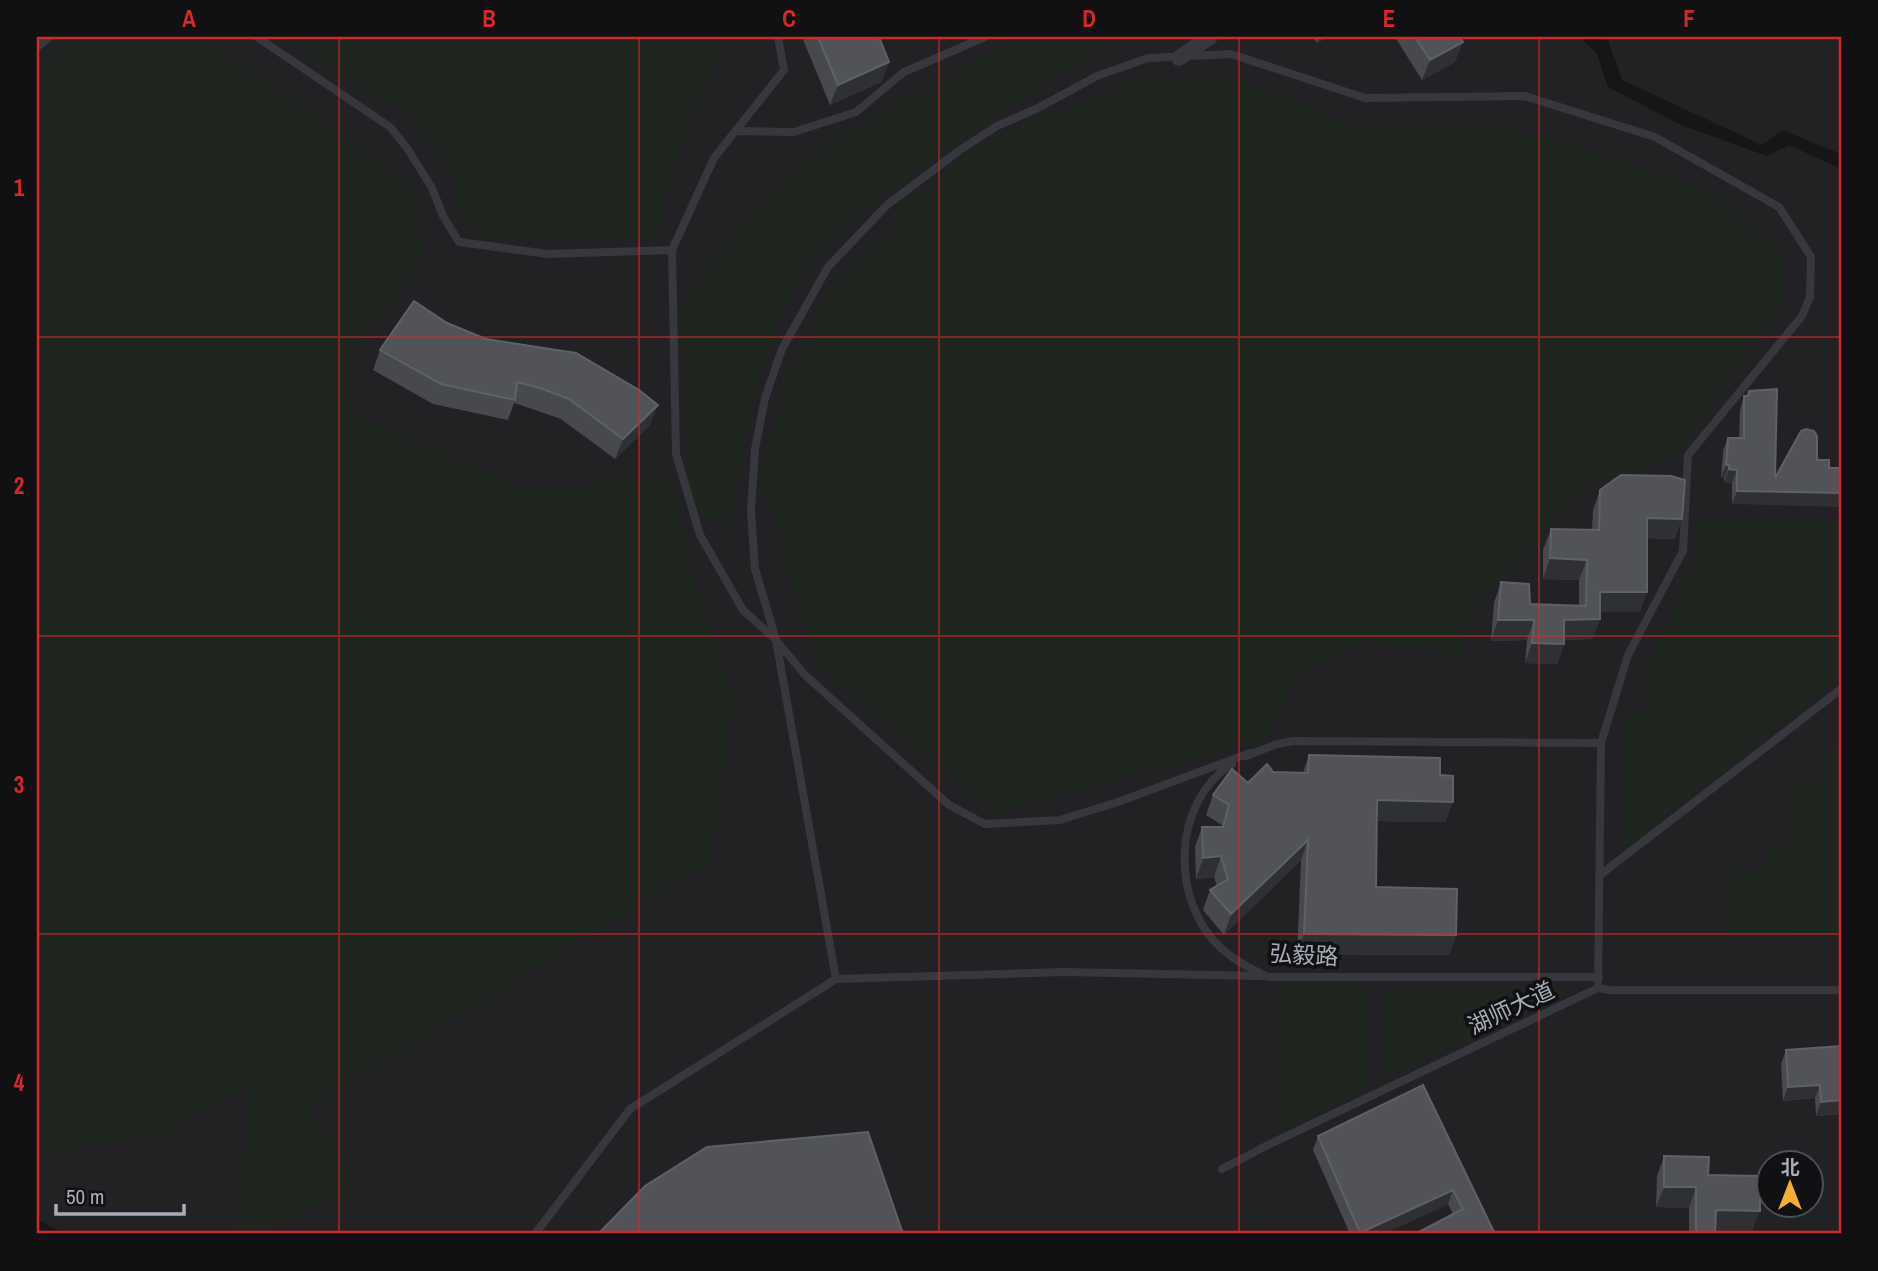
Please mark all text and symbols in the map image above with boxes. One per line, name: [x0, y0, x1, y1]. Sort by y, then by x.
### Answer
text: A: [182, 3, 196, 34]
text: B: [482, 3, 496, 34]
text: C: [782, 3, 796, 34]
text: D: [1082, 3, 1096, 34]
text: E: [1383, 3, 1395, 34]
text: F: [1683, 3, 1695, 34]
text: 1: [14, 172, 25, 203]
text: 2: [14, 470, 24, 501]
text: 3: [14, 769, 24, 800]
street label: 弘毅路: [1269, 937, 1339, 972]
street label: 湖师大道: [1463, 974, 1559, 1041]
text: 4: [14, 1067, 25, 1098]
north arrow: [1756, 1148, 1826, 1218]
text: 北: [1780, 1154, 1800, 1180]
scale bar: [56, 1173, 184, 1217]
text: 50 m: [66, 1182, 104, 1211]

